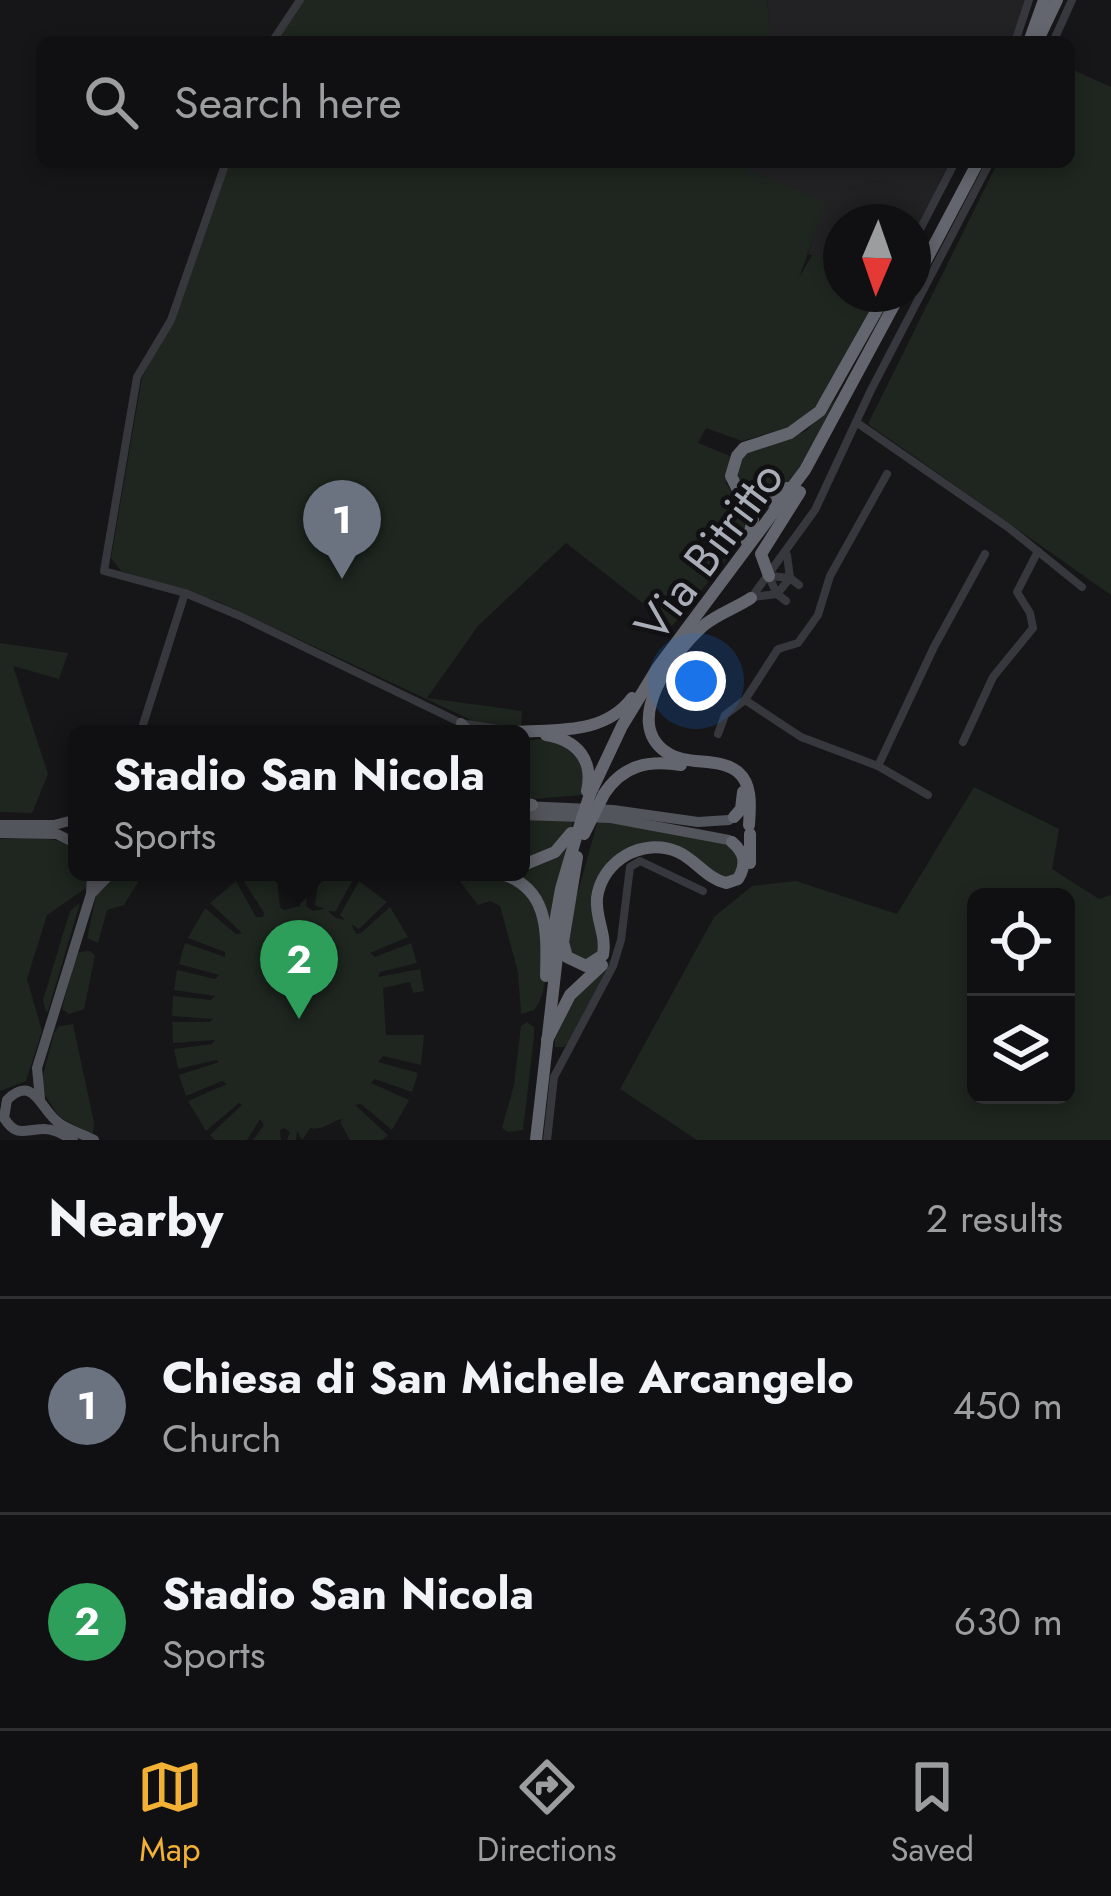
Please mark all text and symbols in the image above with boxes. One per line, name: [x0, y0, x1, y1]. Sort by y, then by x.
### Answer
search box: [36, 36, 1075, 168]
icon: search: [78, 69, 144, 135]
text: Search here: [174, 70, 402, 135]
north arrow: [823, 204, 931, 312]
street label: Via Bitritto: [618, 446, 800, 656]
pin: 1: [303, 480, 381, 579]
your location: [666, 651, 726, 711]
popup: [68, 725, 530, 881]
text: Stadio San Nicola: [113, 742, 485, 807]
text: Sports: [113, 807, 216, 864]
map controls: [967, 888, 1075, 1104]
button: locate: [967, 888, 1075, 996]
pin: 2: [260, 920, 338, 1019]
button: layers: [967, 996, 1075, 1104]
text: Nearby: [48, 1181, 223, 1255]
text: 2 results: [926, 1190, 1063, 1247]
text: Chiesa di San Michele Arcangelo: [162, 1345, 854, 1410]
text: 1: [77, 1377, 97, 1434]
text: 450 m: [953, 1377, 1063, 1434]
text: Church: [162, 1410, 282, 1467]
text: Stadio San Nicola: [162, 1561, 534, 1626]
text: 2: [74, 1593, 100, 1650]
text: 630 m: [954, 1593, 1063, 1650]
text: Sports: [162, 1626, 265, 1683]
tab: Map: [137, 1754, 203, 1873]
tab: Directions: [477, 1754, 617, 1873]
tab: Saved: [890, 1754, 974, 1873]

